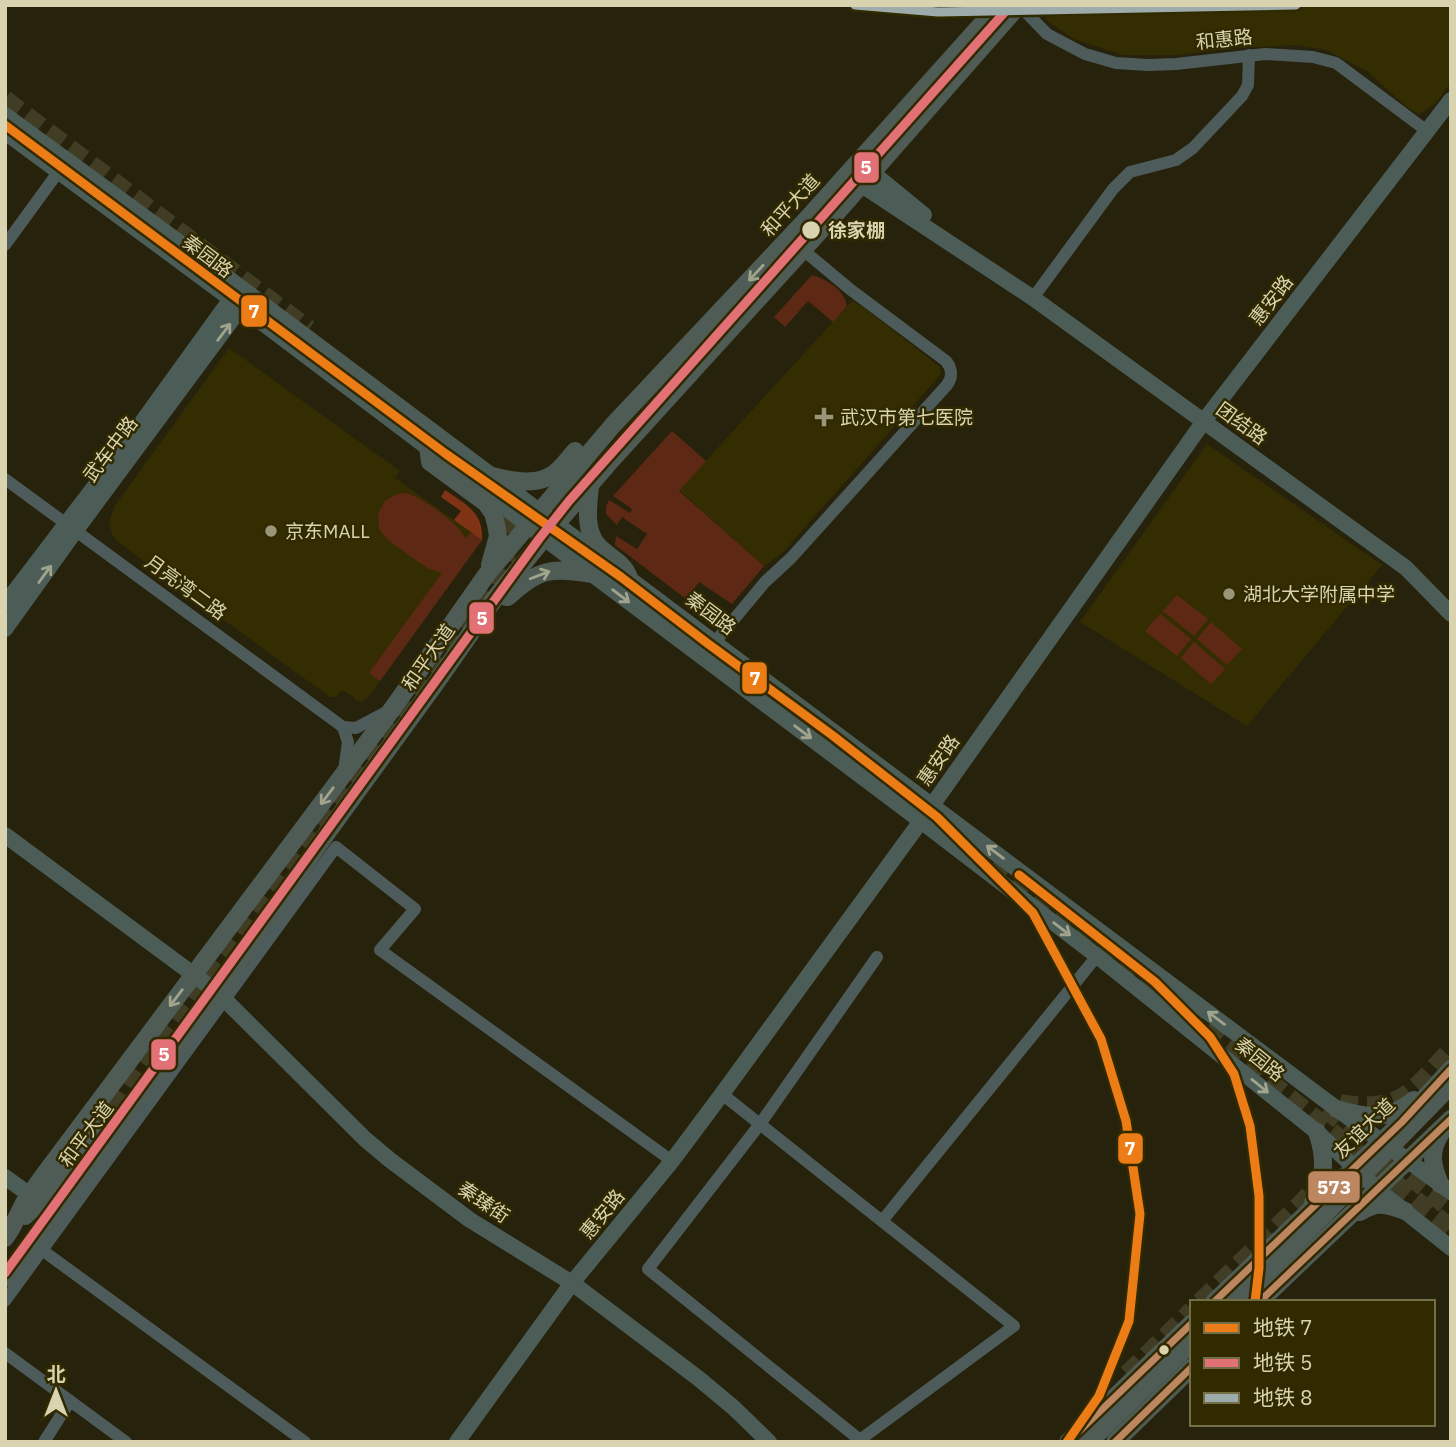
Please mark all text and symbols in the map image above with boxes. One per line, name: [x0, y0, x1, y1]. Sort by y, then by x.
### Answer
street label: 和惠路: [1194, 24, 1254, 54]
line badge: 5: [853, 151, 880, 184]
text: 5: [860, 155, 872, 179]
street label: 和平大道: [756, 169, 824, 241]
place label: 徐家棚: [828, 218, 885, 242]
marker: 徐家棚: [800, 219, 822, 241]
street label: 秦园路: [178, 229, 238, 283]
one-way arrow: [747, 264, 764, 281]
street label: 惠安路: [1244, 270, 1298, 330]
line badge: 7: [240, 294, 268, 328]
text: 7: [248, 299, 260, 323]
one-way arrow: [217, 323, 231, 342]
street label: 团结路: [1212, 397, 1272, 449]
place label: 武汉市第七医院: [840, 405, 973, 429]
marker: 武汉市第七医院: [814, 407, 834, 427]
street label: 武车中路: [78, 411, 142, 487]
place label: 京东MALL: [285, 519, 370, 543]
marker: 京东MALL: [263, 523, 279, 539]
street label: 月亮湾二路: [141, 549, 231, 625]
one-way arrow: [38, 565, 52, 584]
one-way arrow: [529, 568, 550, 580]
place label: 湖北大学附属中学: [1243, 582, 1395, 606]
street label: 秦园路: [681, 586, 741, 640]
marker: 湖北大学附属中学: [1221, 586, 1237, 602]
one-way arrow: [611, 589, 630, 603]
line badge: 5: [468, 601, 495, 635]
text: 5: [476, 606, 488, 630]
street label: 和平大道: [396, 619, 460, 695]
line badge: 7: [741, 661, 768, 695]
text: 7: [749, 666, 761, 690]
one-way arrow: [793, 725, 812, 740]
street label: 惠安路: [912, 730, 964, 790]
one-way arrow: [319, 786, 334, 805]
one-way arrow: [986, 845, 1005, 860]
one-way arrow: [1053, 921, 1071, 936]
one-way arrow: [169, 989, 184, 1008]
one-way arrow: [1207, 1011, 1226, 1026]
street label: 秦园路: [1230, 1032, 1290, 1086]
line badge: 5: [150, 1038, 177, 1071]
text: 5: [158, 1042, 170, 1066]
one-way arrow: [1250, 1078, 1268, 1093]
street label: 友谊大道: [1328, 1093, 1400, 1163]
street label: 和平大道: [54, 1096, 118, 1172]
line badge: 7: [1117, 1132, 1144, 1165]
text: 7: [1124, 1136, 1136, 1160]
line badge: 573: [1307, 1170, 1361, 1204]
text: 573: [1317, 1175, 1351, 1199]
street label: 秦臻街: [454, 1176, 514, 1228]
street label: 惠安路: [575, 1184, 629, 1244]
legend: [1190, 1300, 1435, 1426]
text: 地铁 7: [1253, 1313, 1313, 1341]
unlabelled marker: [1157, 1343, 1171, 1357]
text: 地铁 5: [1253, 1348, 1313, 1376]
north arrow: [21, 1356, 91, 1426]
text: 北: [46, 1362, 66, 1386]
text: 地铁 8: [1253, 1383, 1313, 1411]

